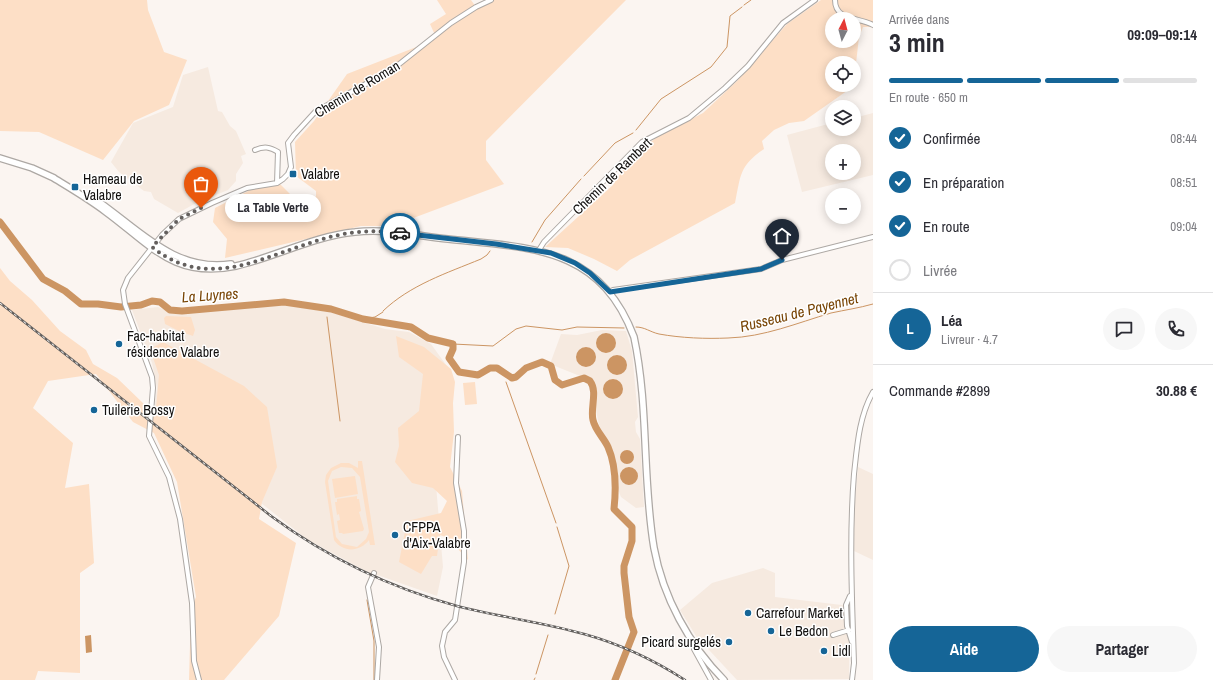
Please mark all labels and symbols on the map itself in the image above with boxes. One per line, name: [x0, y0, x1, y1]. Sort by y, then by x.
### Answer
north arrow: [825, 12, 861, 48]
street label: Chemin de Roman: [311, 56, 403, 122]
street label: Chemin de Rambert: [569, 134, 655, 218]
place label: Valabre: [301, 165, 340, 183]
pin: [184, 167, 218, 208]
marker: Valabre: [288, 169, 298, 179]
place label: Hameau de Valabre: [83, 170, 142, 204]
marker: Hameau de Valabre: [70, 182, 80, 192]
callout: La Table Verte: [225, 194, 321, 222]
courier: [380, 213, 420, 253]
pin: [765, 219, 799, 260]
water label: La Luynes: [181, 283, 239, 307]
water label: Russeau de Payennet: [738, 287, 861, 337]
place label: Fac-habitat résidence Valabre: [127, 327, 219, 361]
marker: Fac-habitat résidence Valabre: [114, 339, 124, 349]
place label: Tuilerie Bossy: [102, 401, 175, 419]
marker: Tuilerie Bossy: [89, 405, 99, 415]
place label: CFPPA d'Aix-Valabre: [403, 518, 471, 552]
marker: CFPPA d'Aix-Valabre: [390, 530, 400, 540]
place label: Carrefour Market: [756, 604, 843, 622]
marker: Carrefour Market: [743, 608, 753, 618]
place label: Le Bedon: [779, 622, 828, 640]
marker: Le Bedon: [766, 626, 776, 636]
place label: Picard surgelés: [641, 633, 721, 651]
marker: Picard surgelés: [724, 637, 734, 647]
place label: Lidl: [832, 642, 851, 660]
marker: Lidl: [819, 646, 829, 656]

